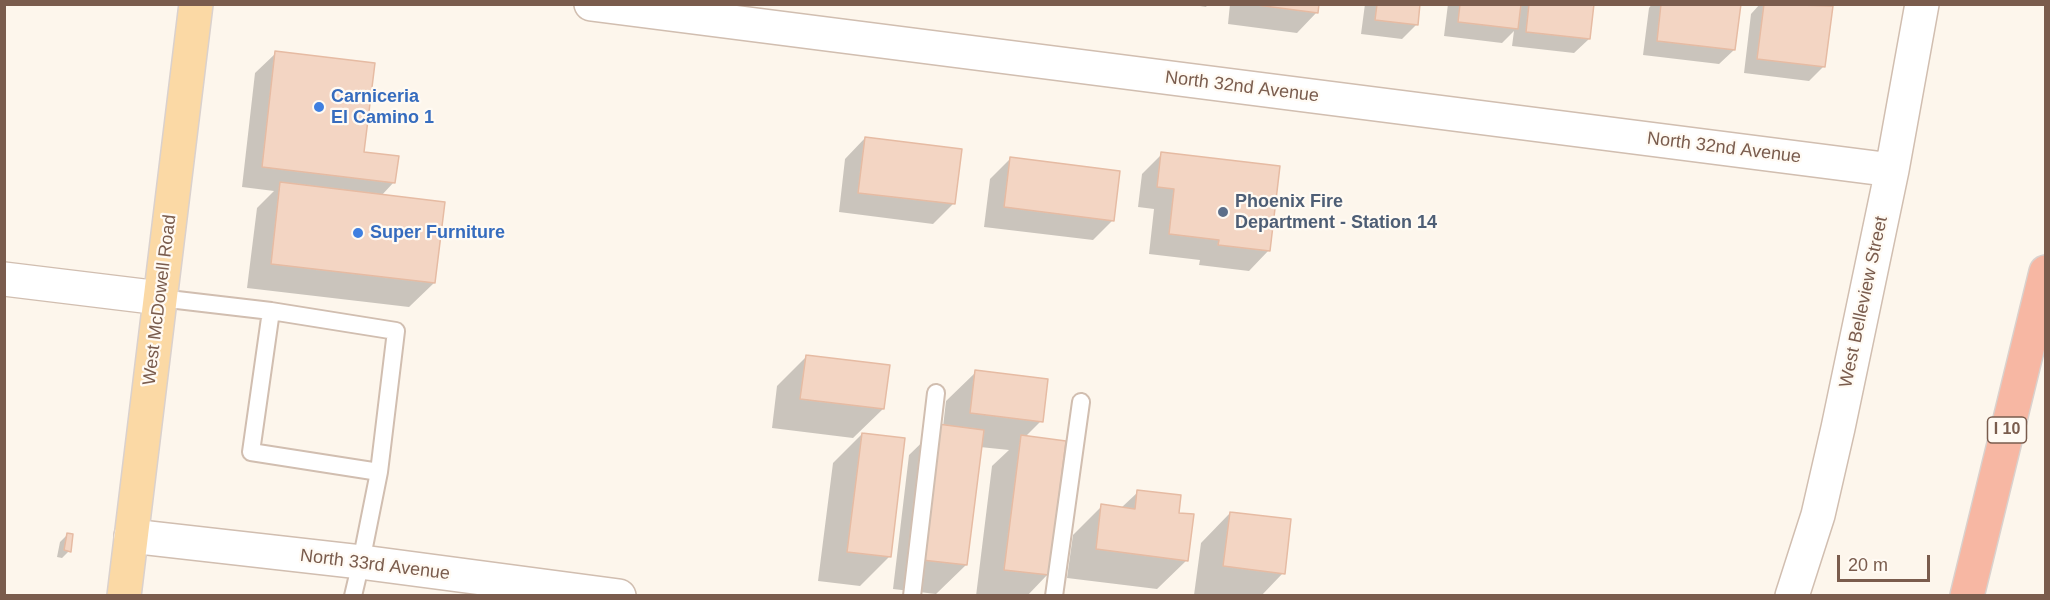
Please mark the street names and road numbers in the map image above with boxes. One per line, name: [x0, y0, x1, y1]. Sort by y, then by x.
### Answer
street label: North 32nd Avenue: [1164, 67, 1320, 107]
street label: North 32nd Avenue: [1646, 128, 1802, 168]
street label: West McDowell Road: [139, 213, 181, 387]
street label: West Belleview Street: [1835, 214, 1893, 390]
road number: I 10: [1988, 417, 2026, 443]
street label: North 33rd Avenue: [299, 545, 451, 585]

